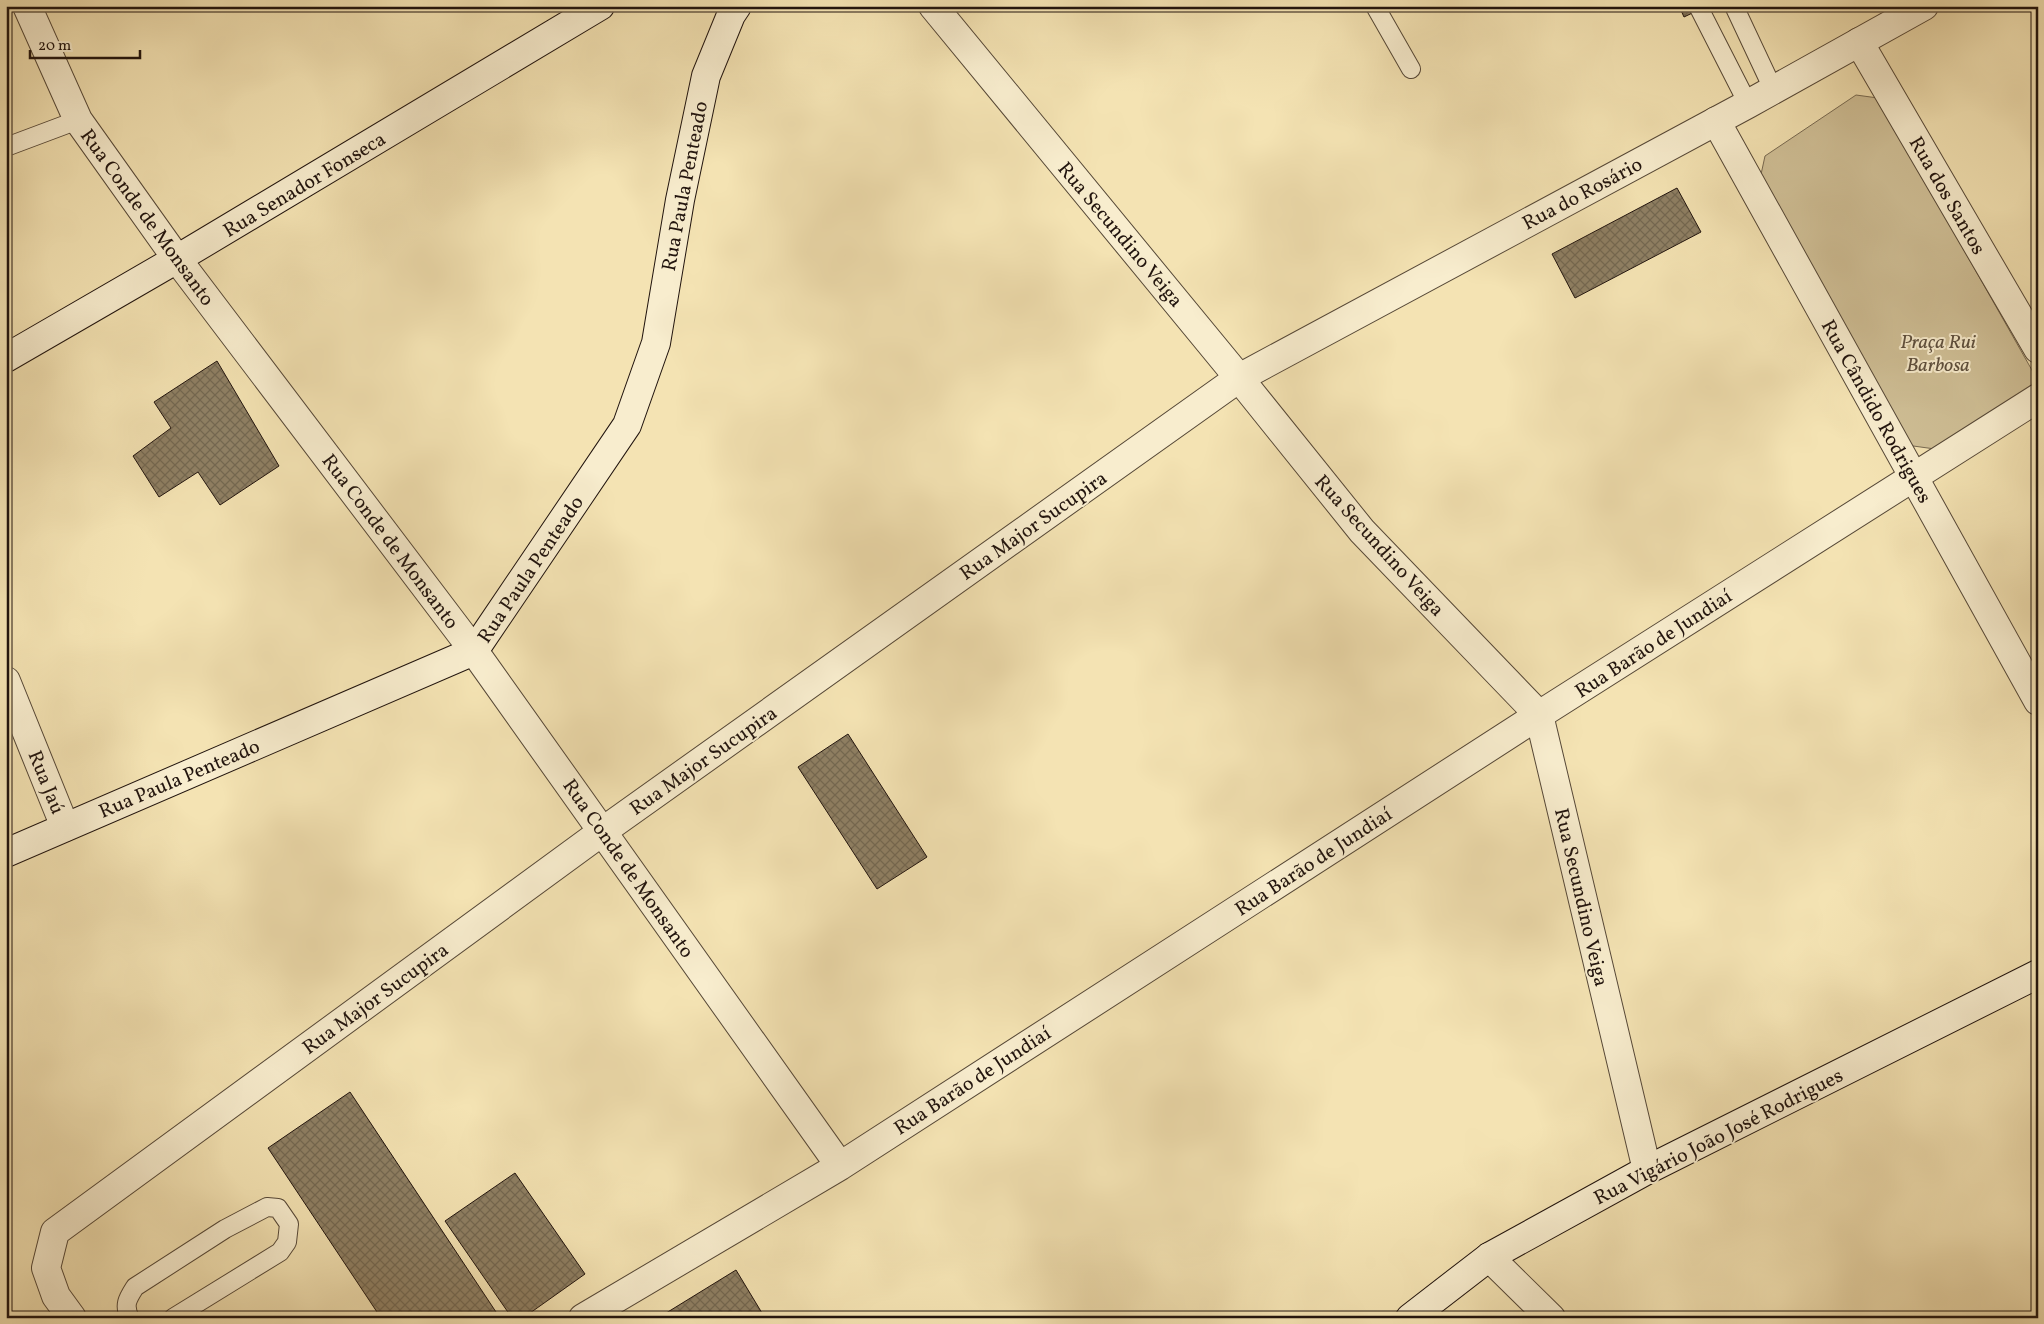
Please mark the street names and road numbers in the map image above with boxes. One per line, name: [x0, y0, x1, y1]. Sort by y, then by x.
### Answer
street label: Rua Paula Penteado: [656, 99, 716, 274]
street label: Rua Conde de Monsanto: [73, 124, 220, 312]
street label: Rua Senador Fonseca: [218, 126, 392, 245]
street label: Rua dos Santos: [1901, 132, 1991, 260]
street label: Rua do Rosário: [1518, 151, 1648, 238]
street label: Rua Secundino Veiga: [1050, 156, 1189, 314]
street label: Rua Cândido Rodrigues: [1813, 315, 1937, 509]
street label: Rua Conde de Monsanto: [314, 449, 465, 636]
street label: Rua Major Sucupira: [955, 465, 1114, 588]
street label: Rua Secundino Veiga: [1307, 469, 1450, 623]
street label: Rua Paula Penteado: [472, 491, 592, 649]
street label: Rua Barão de Jundiaí: [1570, 583, 1738, 706]
street label: Rua Major Sucupira: [625, 700, 784, 823]
street label: Rua Paula Penteado: [95, 733, 265, 826]
street label: Rua Jaú: [20, 747, 71, 819]
street label: Rua Conde de Monsanto: [555, 774, 700, 964]
street label: Rua Barão de Jundiaí: [1230, 801, 1398, 924]
street label: Rua Secundino Veiga: [1546, 805, 1614, 989]
street label: Rua Major Sucupira: [297, 937, 455, 1062]
street label: Rua Barão de Jundiaí: [889, 1020, 1057, 1143]
street label: Rua Vigário João José Rodrigues: [1589, 1063, 1848, 1213]

